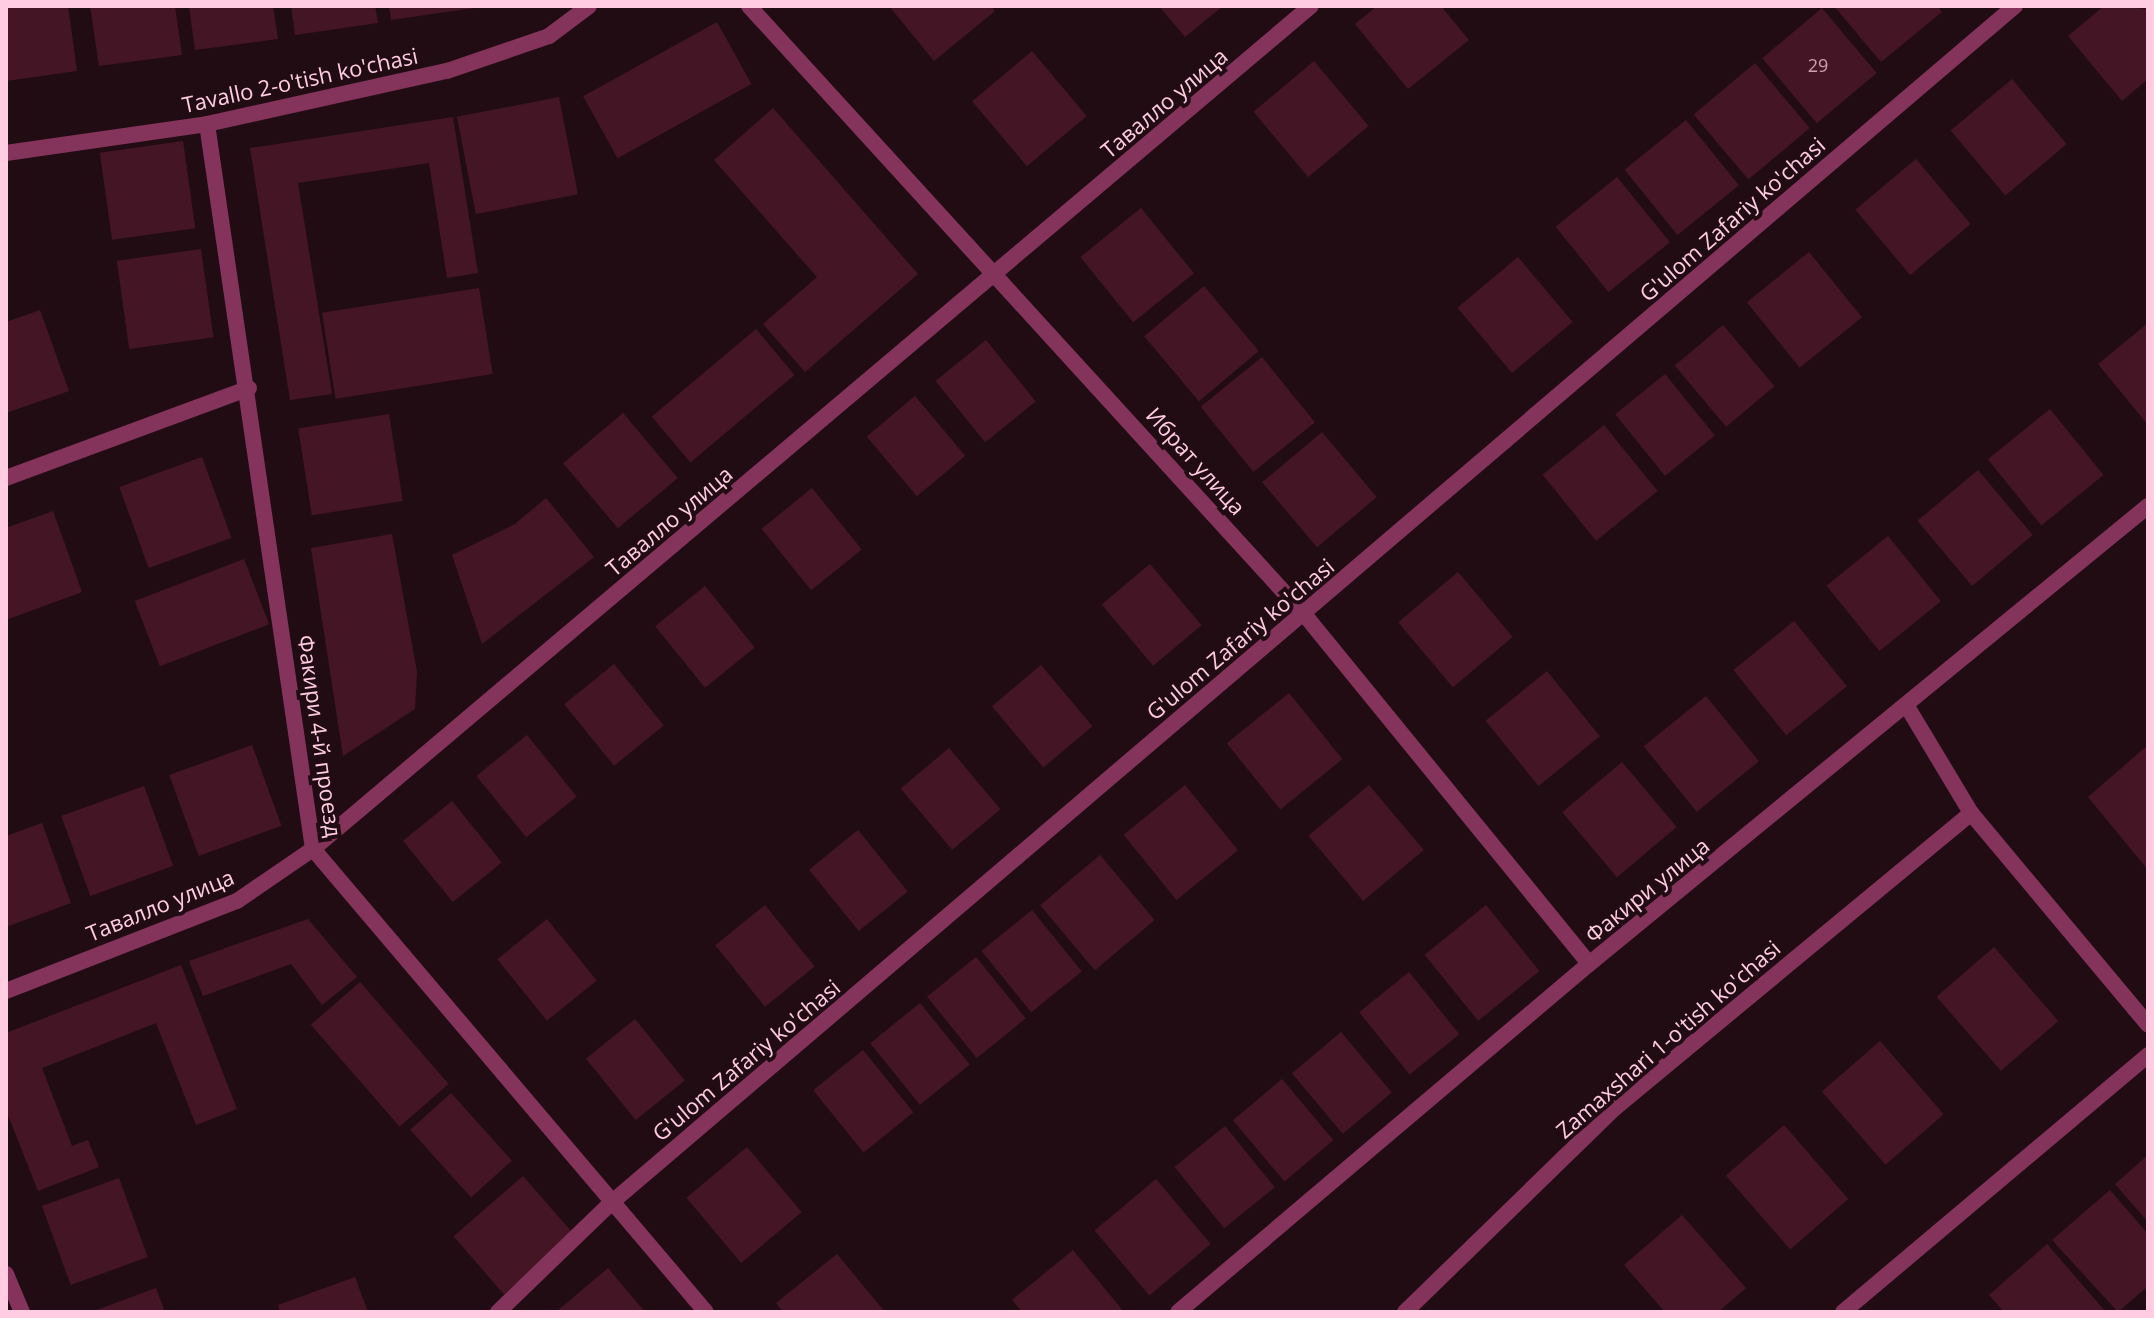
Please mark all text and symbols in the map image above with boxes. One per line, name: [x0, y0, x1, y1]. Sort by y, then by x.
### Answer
street label: Tavallo 2-o'tish ko'chasi: [180, 42, 420, 118]
street label: Тавалло улица: [1095, 42, 1233, 164]
house number: 29: [1808, 54, 1828, 76]
street label: G'ulom Zafariy ko'chasi: [1634, 131, 1830, 307]
street label: Ибрат улица: [1141, 402, 1251, 520]
street label: Тавалло улица: [600, 460, 738, 582]
street label: G'ulom Zafariy ko'chasi: [1141, 553, 1339, 725]
street label: Факири 4-й проезд: [293, 633, 347, 839]
street label: Факири улица: [1580, 832, 1714, 948]
street label: Тавалло улица: [82, 863, 238, 947]
street label: Zamaxshari 1-o'tish ko'chasi: [1551, 935, 1785, 1143]
street label: G'ulom Zafariy ko'chasi: [647, 974, 845, 1146]

